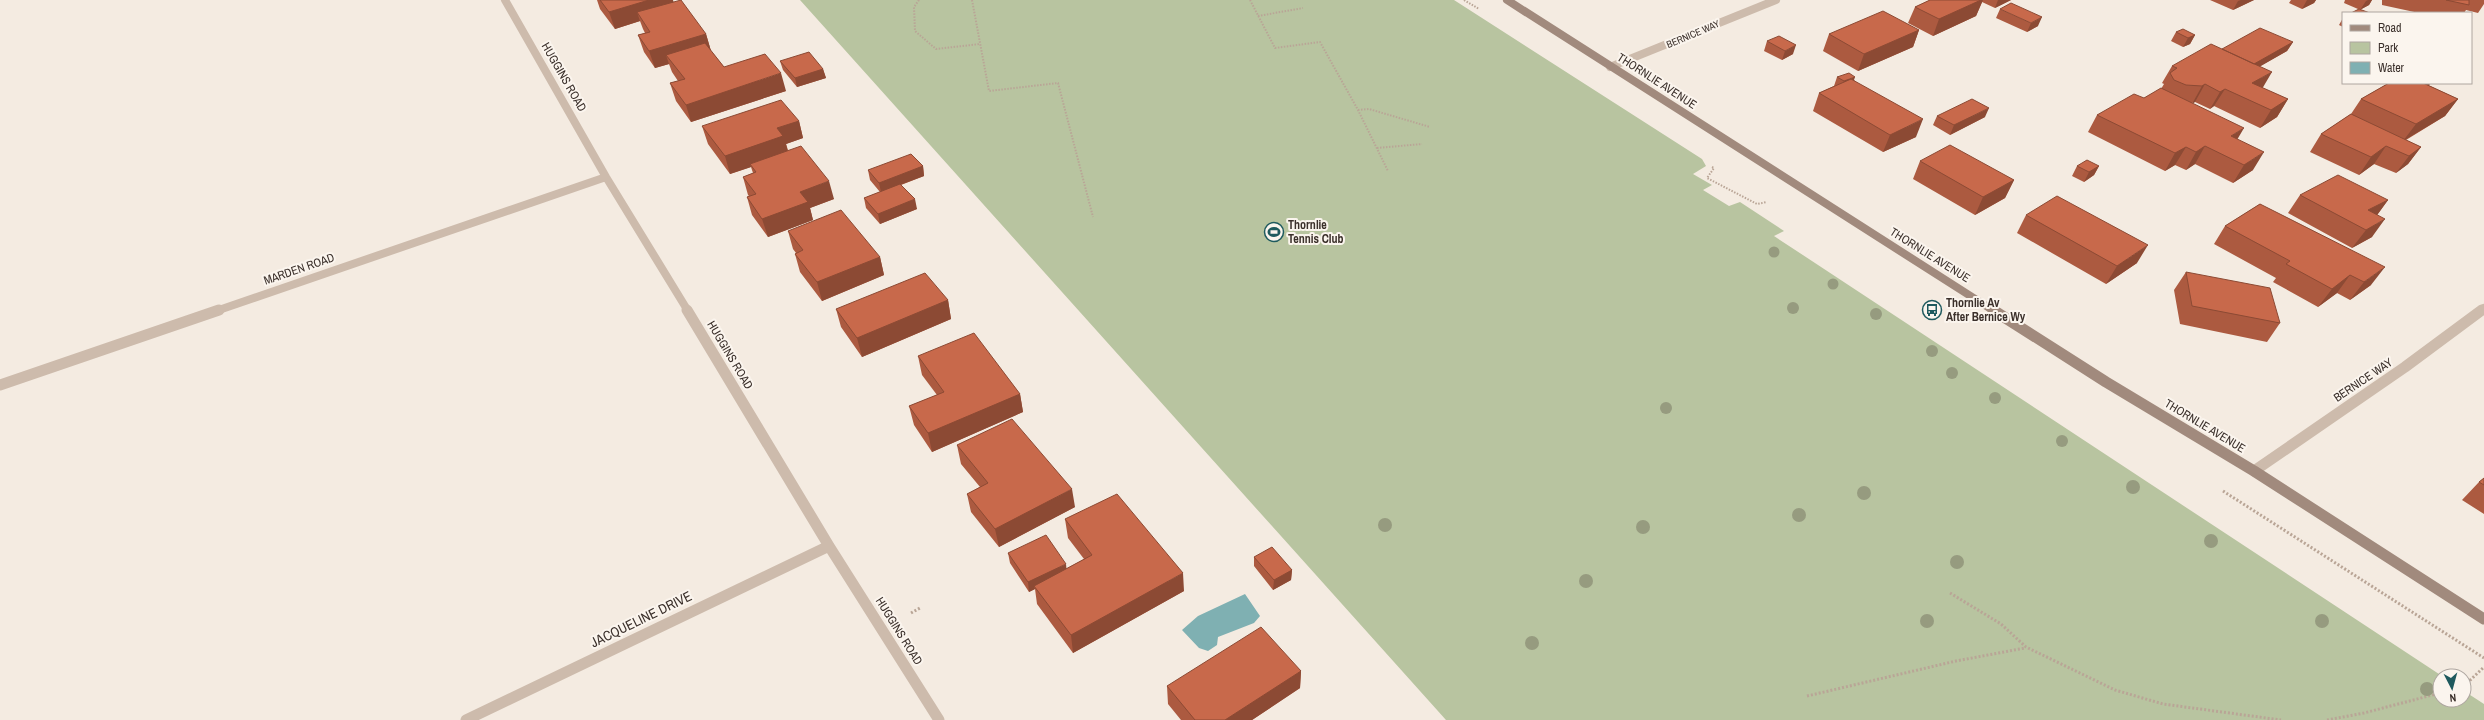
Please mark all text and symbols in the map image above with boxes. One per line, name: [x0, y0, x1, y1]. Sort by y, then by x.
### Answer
legend: [2342, 12, 2472, 84]
street label: BERNICE WAY: [1664, 17, 1722, 51]
text: Road: [2378, 20, 2402, 36]
street label: HUGGINS ROAD: [538, 40, 590, 114]
text: Park: [2378, 40, 2398, 56]
street label: THORNLIE AVENUE: [1614, 49, 1700, 113]
text: Water: [2378, 60, 2405, 76]
place label: Thornlie Tennis Club: [1288, 217, 1344, 247]
sports icon: Thornlie Tennis Club: [1263, 221, 1285, 243]
street label: THORNLIE AVENUE: [1887, 224, 1973, 286]
street label: MARDEN ROAD: [261, 249, 337, 289]
place label: Thornlie Av After Bernice Wy: [1946, 295, 2026, 325]
bus stop icon: Thornlie Av After Bernice Wy: [1921, 299, 1943, 321]
street label: HUGGINS ROAD: [703, 318, 757, 392]
street label: BERNICE WAY: [2330, 354, 2396, 406]
street label: THORNLIE AVENUE: [2162, 396, 2248, 456]
street label: JACQUELINE DRIVE: [587, 587, 695, 651]
street label: HUGGINS ROAD: [872, 594, 926, 668]
north arrow: [2432, 668, 2472, 708]
text: N: [2449, 691, 2457, 705]

